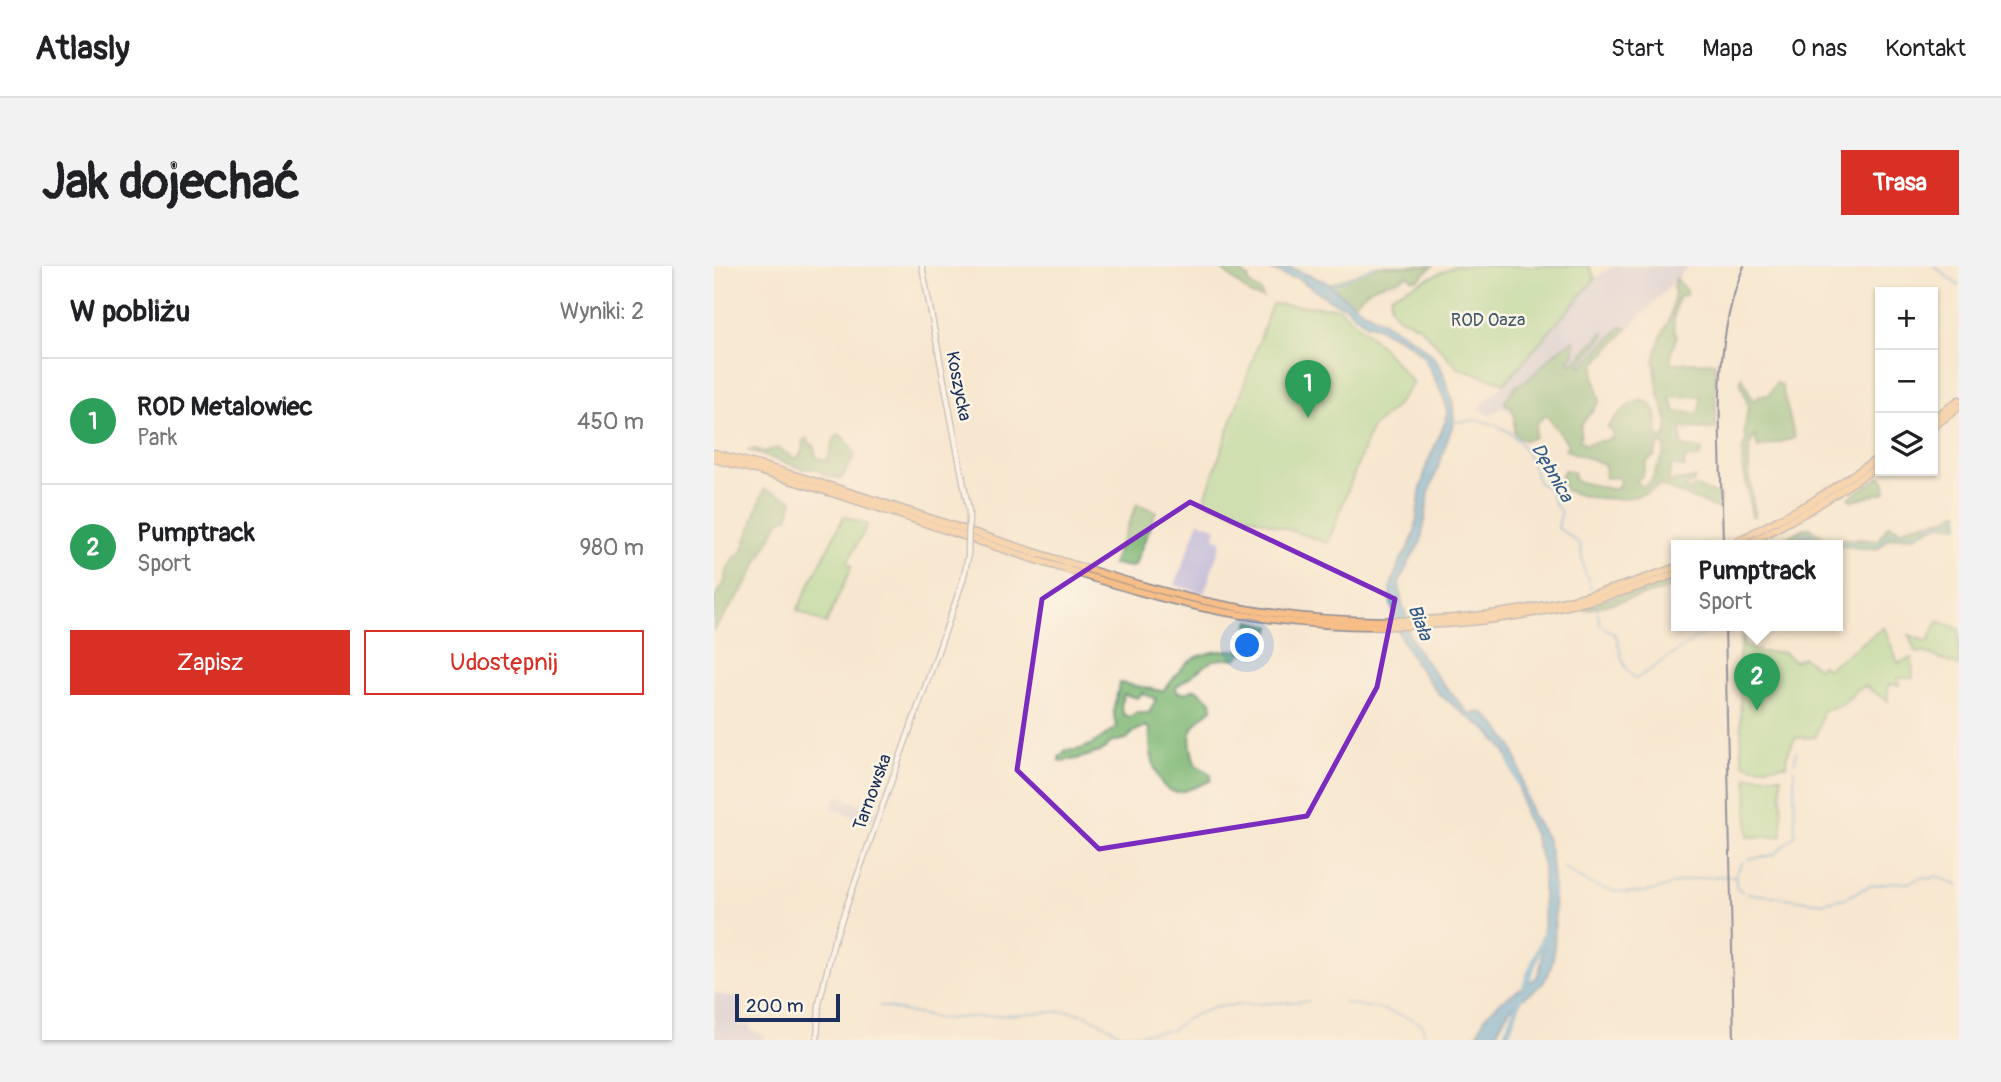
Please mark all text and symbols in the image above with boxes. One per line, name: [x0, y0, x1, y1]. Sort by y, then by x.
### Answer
text: Atlasly: [35, 28, 130, 69]
text: Start: [1611, 34, 1664, 63]
text: Mapa: [1702, 34, 1753, 63]
text: O nas: [1791, 34, 1847, 63]
text: Kontakt: [1885, 34, 1966, 63]
button: Trasa: [1841, 150, 1959, 215]
text: Jak dojechać: [42, 152, 300, 213]
map controls: [1875, 287, 1938, 476]
button: +: [1875, 287, 1938, 350]
text: W pobliżu: [70, 293, 190, 330]
text: Wyniki: 2: [560, 297, 644, 326]
park label: ROD Oaza: [1451, 309, 1525, 332]
street label: Koszycka: [940, 349, 977, 423]
button: −: [1875, 350, 1938, 413]
pin: 1: [1285, 360, 1331, 418]
text: ROD Metalowiec: [137, 391, 313, 423]
text: 1: [89, 407, 98, 436]
text: 450 m: [577, 407, 644, 436]
button: layers: [1875, 413, 1938, 476]
text: Park: [137, 423, 177, 452]
water label: Dębnica: [1526, 439, 1579, 507]
text: Pumptrack: [137, 517, 255, 549]
text: 2: [87, 533, 99, 562]
text: 980 m: [579, 533, 644, 562]
popup: [1671, 540, 1843, 631]
text: Sport: [137, 549, 191, 578]
text: Pumptrack: [1698, 555, 1816, 587]
text: Sport: [1698, 587, 1752, 616]
water label: Biała: [1402, 601, 1438, 645]
your location: [1230, 628, 1264, 662]
button: Zapisz: [70, 630, 350, 695]
button: Udostępnij: [364, 630, 644, 695]
pin: 2: [1734, 653, 1780, 711]
street label: Tarnowska: [848, 751, 897, 834]
scale bar: [735, 991, 840, 1023]
text: 200 m: [746, 994, 804, 1018]

